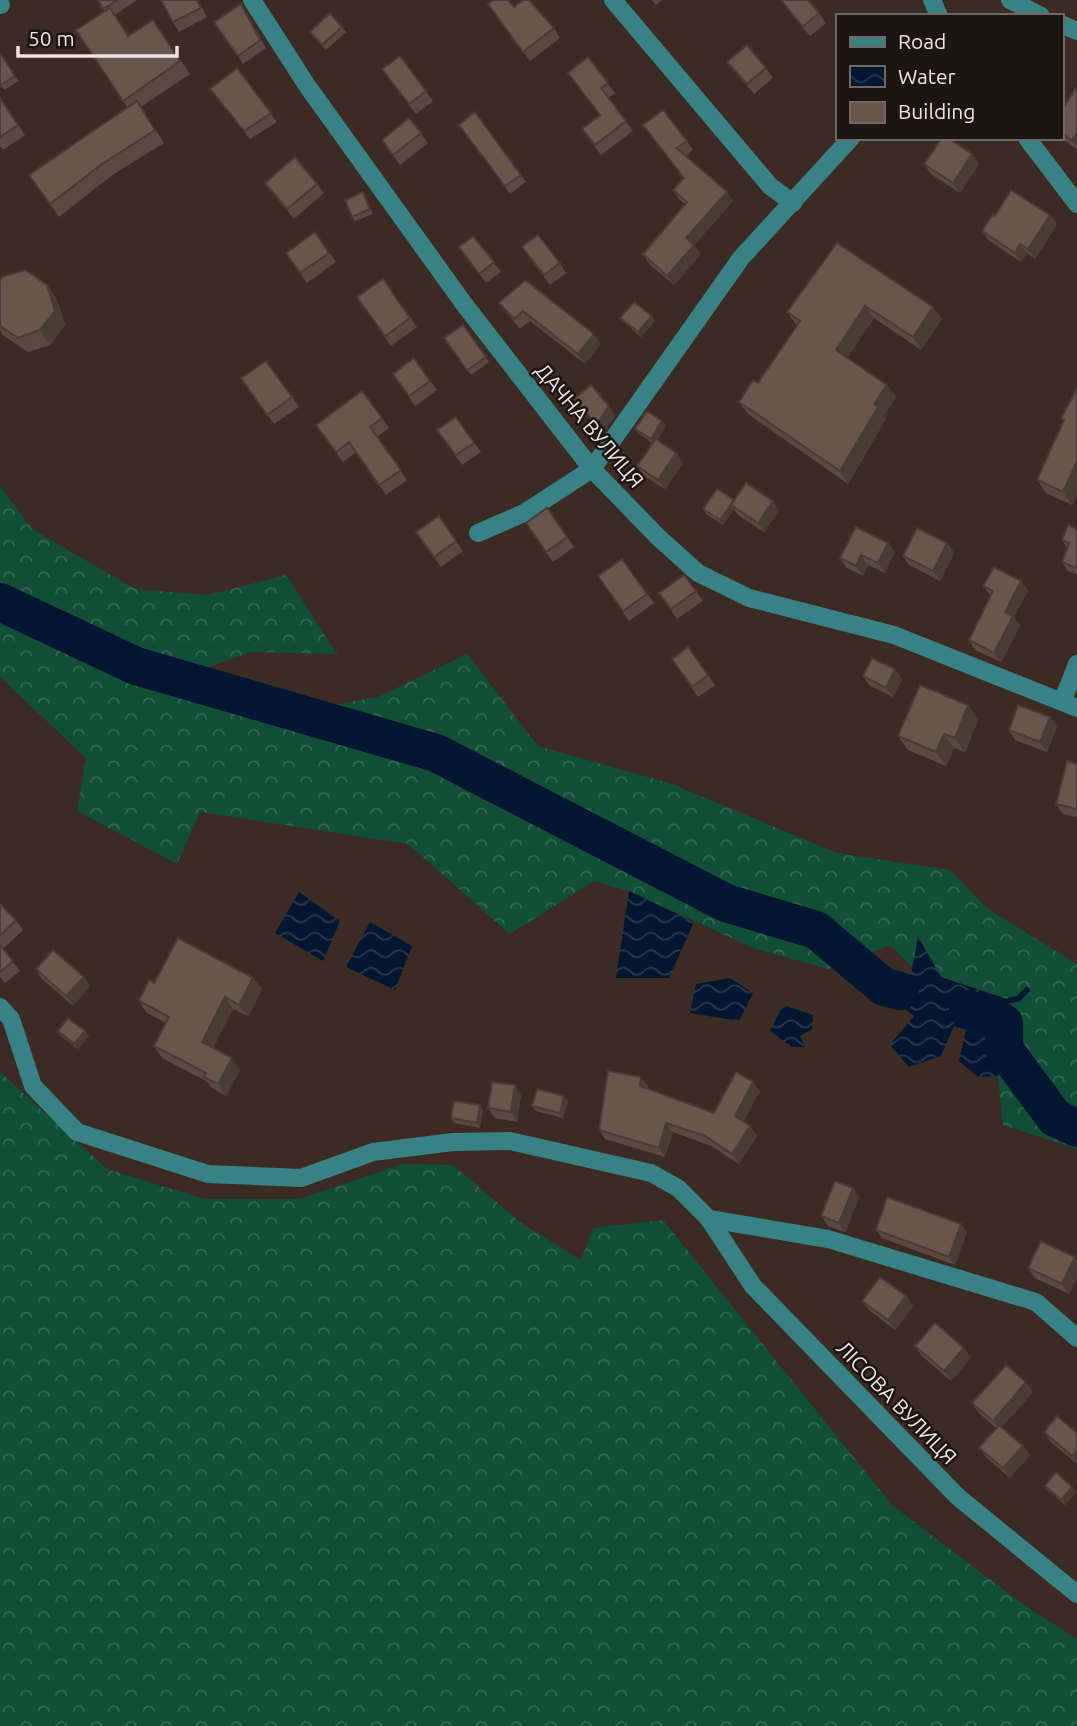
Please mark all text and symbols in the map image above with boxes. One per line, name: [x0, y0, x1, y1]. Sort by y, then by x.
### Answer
scale bar: [18, 14, 177, 58]
legend: [836, 14, 1063, 140]
text: 50 m: [28, 26, 75, 50]
text: Road: [898, 29, 946, 53]
text: Water: [898, 64, 956, 88]
text: Building: [898, 99, 975, 123]
street label: ДАЧНА ВУЛИЦЯ: [531, 358, 649, 492]
street label: ЛІСОВА ВУЛИЦЯ: [832, 1335, 962, 1469]

